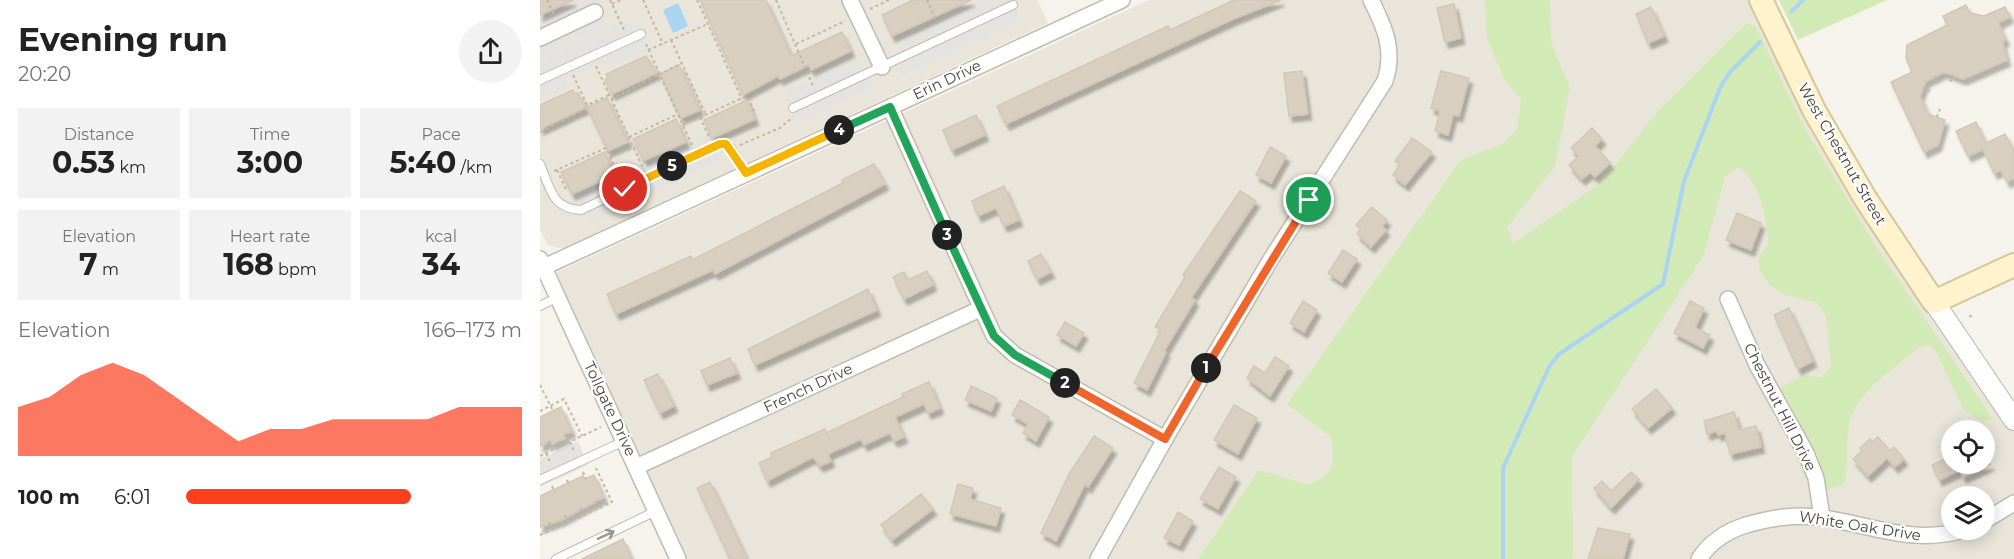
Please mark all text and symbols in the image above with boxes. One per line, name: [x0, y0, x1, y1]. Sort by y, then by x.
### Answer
text: Evening run: [18, 19, 228, 59]
button: share: [459, 20, 522, 83]
street label: Erin Drive: [910, 55, 984, 104]
text: 20:20: [18, 62, 71, 86]
street label: West Chestnut Street: [1794, 79, 1891, 228]
pin: 4: [824, 115, 854, 145]
text: 4: [833, 120, 845, 139]
text: Distance: [64, 125, 134, 144]
text: Time: [250, 125, 290, 144]
text: Pace: [421, 125, 461, 144]
text: 0.53: [52, 144, 115, 181]
text: 3:00: [237, 144, 303, 181]
text: 5:40: [390, 144, 456, 181]
pin: 5: [657, 151, 687, 181]
text: 5: [667, 156, 677, 175]
text: km: [115, 158, 146, 177]
text: /km: [456, 158, 492, 177]
pin: [599, 163, 650, 214]
icon: check: [608, 172, 641, 205]
pin: [1283, 174, 1334, 225]
icon: arrive: [1292, 183, 1325, 216]
pin: 3: [932, 220, 962, 250]
text: 3: [942, 225, 952, 244]
text: Elevation: [62, 227, 136, 246]
text: Heart rate: [230, 227, 310, 246]
text: kcal: [425, 227, 457, 246]
text: 7: [79, 246, 98, 283]
text: 168: [223, 246, 274, 283]
text: 34: [422, 246, 460, 283]
text: m: [98, 260, 119, 279]
text: bpm: [274, 260, 317, 279]
text: Elevation: [18, 318, 110, 342]
text: 166–173 m: [424, 318, 522, 342]
street label: Chestnut Hill Drive: [1740, 340, 1821, 474]
pin: 1: [1191, 353, 1221, 383]
street label: Tollgate Drive: [580, 358, 641, 459]
text: 1: [1203, 358, 1209, 377]
street label: French Drive: [760, 359, 855, 416]
pin: 2: [1050, 368, 1080, 398]
text: 2: [1060, 373, 1070, 392]
map controls: [1941, 420, 1995, 540]
button: locate: [1941, 420, 1995, 474]
text: 100 m: [18, 485, 80, 509]
text: 6:01: [114, 485, 151, 509]
button: layers: [1941, 486, 1995, 540]
street label: White Oak Drive: [1798, 507, 1922, 545]
one-way arrow: [597, 528, 615, 540]

